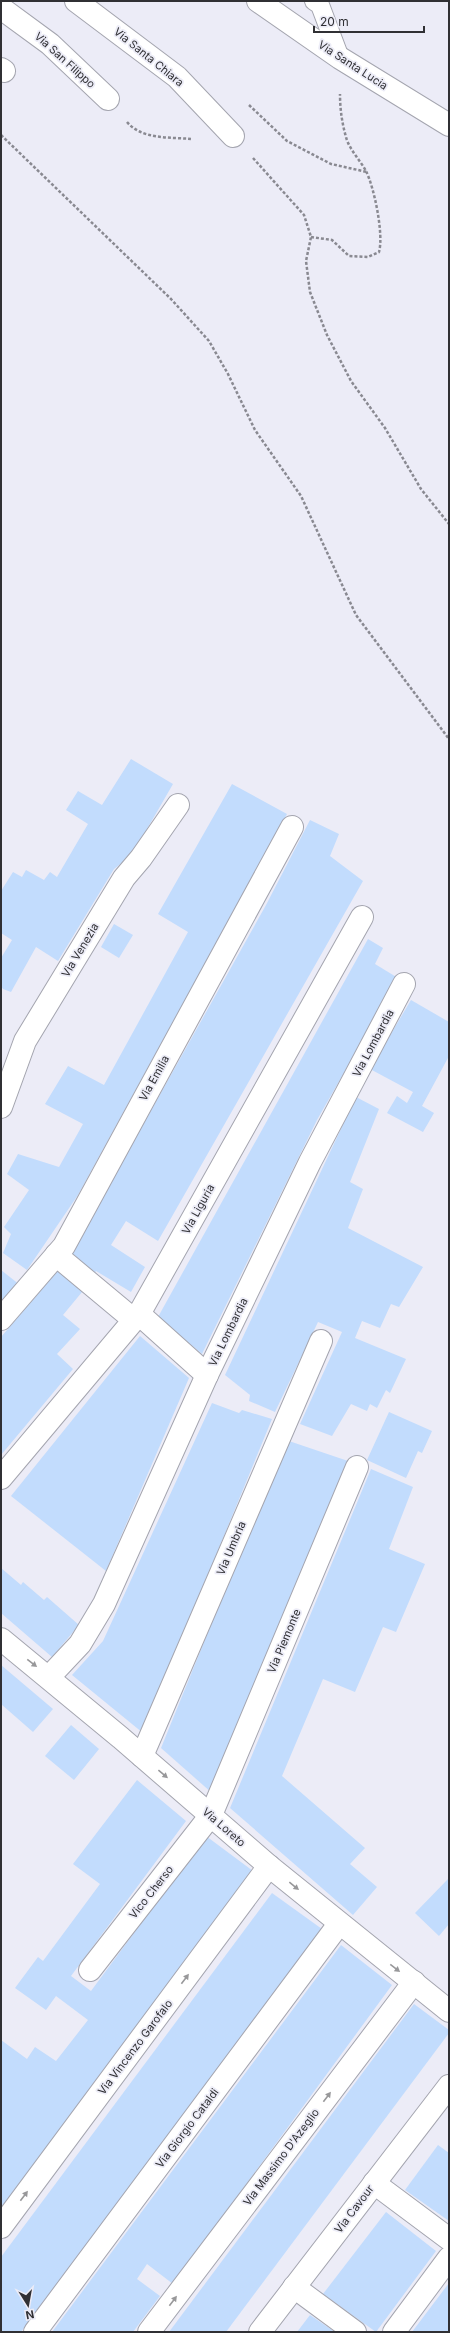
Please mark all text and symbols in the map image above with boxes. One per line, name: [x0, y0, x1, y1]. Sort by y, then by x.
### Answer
scale bar: [314, 8, 424, 34]
text: 20 m: [320, 14, 349, 29]
street label: Via Santa Chiara: [111, 25, 187, 89]
street label: Via San Filippo: [32, 29, 99, 91]
street label: Via Santa Lucia: [316, 37, 390, 93]
street label: Via Venezia: [58, 920, 102, 980]
street label: Via Lombardia: [349, 1007, 397, 1079]
street label: Via Emilia: [136, 1053, 172, 1103]
street label: Via Liguria: [179, 1182, 217, 1236]
street label: Via Lombardia: [205, 1295, 251, 1369]
street label: Via Umbria: [213, 1519, 249, 1577]
street label: Via Piemonte: [264, 1607, 304, 1675]
one-way arrow: [26, 1659, 37, 1668]
one-way arrow: [158, 1770, 169, 1779]
street label: Via Loreto: [199, 1804, 249, 1850]
street label: Vico Cherso: [126, 1862, 176, 1921]
one-way arrow: [288, 1882, 299, 1891]
one-way arrow: [389, 1963, 400, 1972]
one-way arrow: [181, 1974, 189, 1985]
street label: Via Vincenzo Garofalo: [95, 1996, 176, 2097]
street label: Via Giorgio Cataldi: [152, 2085, 222, 2171]
one-way arrow: [323, 2091, 331, 2102]
street label: Via Massimo D'Azeglio: [240, 2105, 322, 2208]
street label: Via Cavour: [331, 2182, 377, 2236]
one-way arrow: [20, 2191, 28, 2201]
north arrow: [8, 2285, 48, 2325]
one-way arrow: [169, 2295, 177, 2306]
text: N: [24, 2307, 35, 2322]

